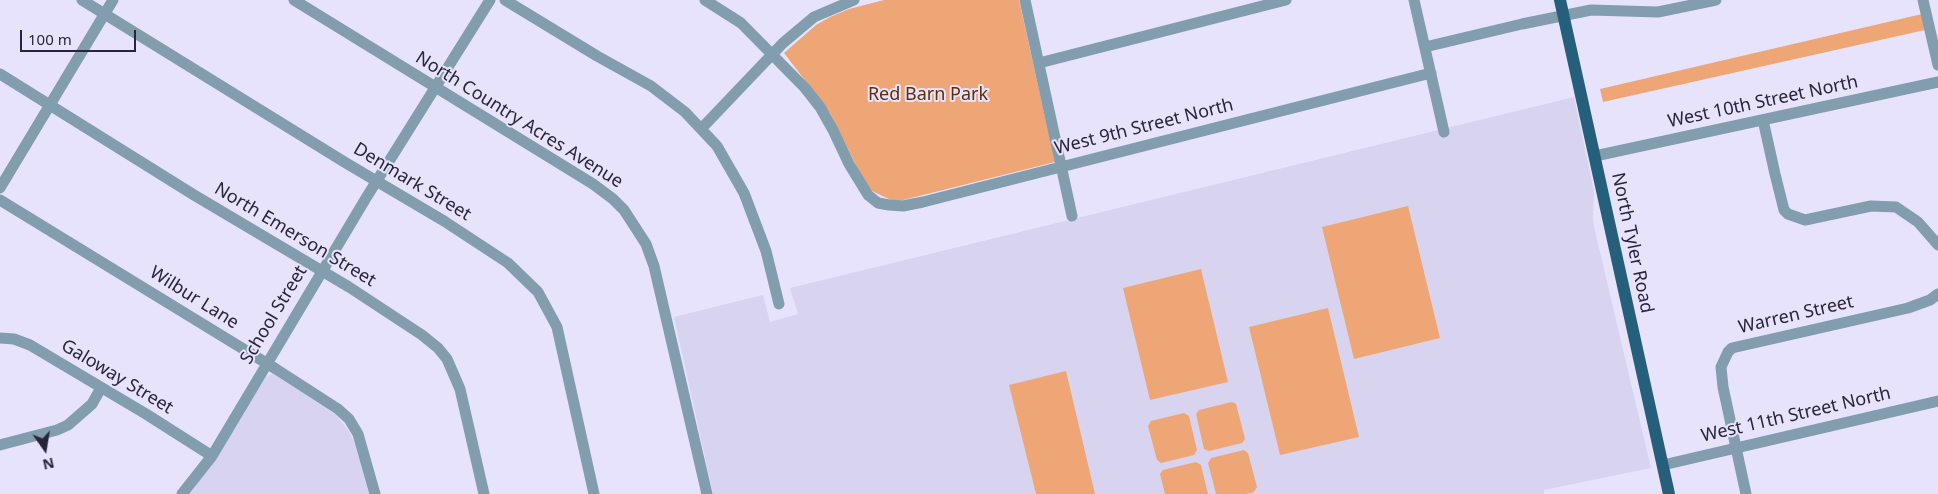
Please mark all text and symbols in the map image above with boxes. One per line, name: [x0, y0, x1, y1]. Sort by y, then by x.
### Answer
scale bar: [22, 20, 139, 52]
text: 100 m: [28, 29, 72, 49]
street label: North Country Acres Avenue: [411, 47, 627, 193]
street label: West 10th Street North: [1666, 71, 1860, 133]
park label: Red Barn Park: [868, 84, 988, 106]
street label: West 9th Street North: [1052, 94, 1236, 160]
street label: Denmark Street: [349, 138, 475, 226]
street label: North Tyler Road: [1607, 171, 1657, 315]
street label: North Emerson Street: [210, 178, 380, 292]
street label: Wilbur Lane: [145, 262, 243, 334]
street label: School Street: [236, 262, 312, 368]
street label: Warren Street: [1736, 291, 1856, 339]
street label: Galoway Street: [57, 335, 177, 419]
street label: West 11th Street North: [1699, 383, 1893, 447]
north arrow: [20, 424, 70, 474]
text: N: [41, 454, 56, 475]

